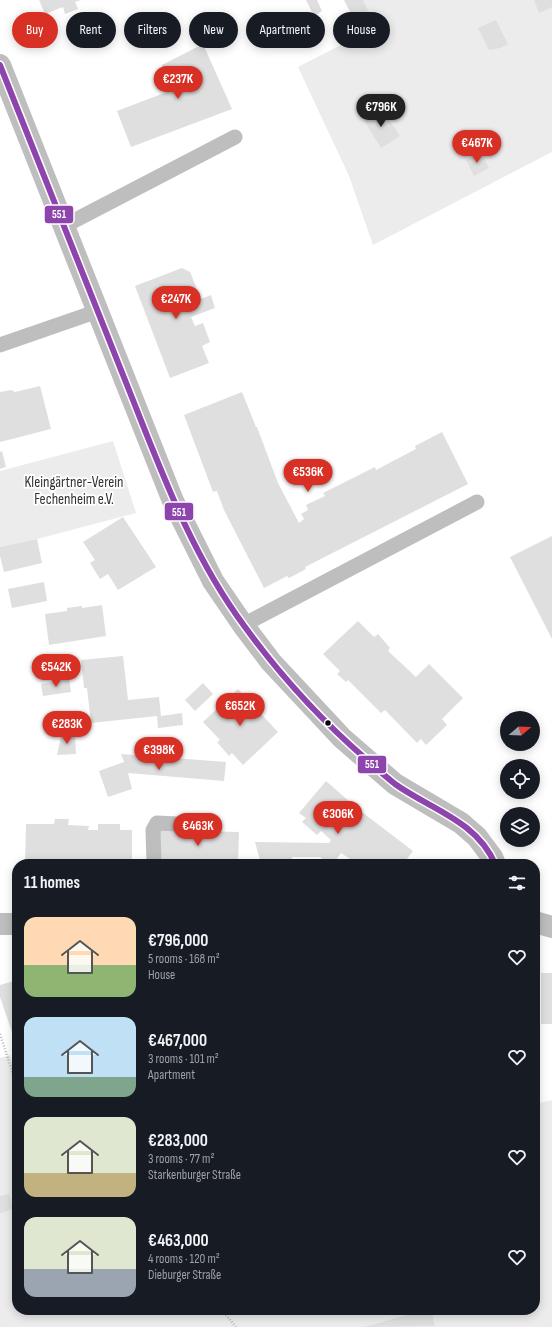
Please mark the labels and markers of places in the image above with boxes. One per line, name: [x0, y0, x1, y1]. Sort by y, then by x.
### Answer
pin: €237K: [150, 66, 206, 100]
pin: €796K: [353, 94, 409, 128]
pin: €467K: [449, 130, 505, 164]
pin: €247K: [148, 286, 204, 320]
pin: €536K: [280, 459, 336, 493]
pin: €542K: [28, 654, 84, 688]
pin: €652K: [212, 693, 268, 727]
pin: €283K: [39, 711, 95, 745]
unlabelled marker: [323, 718, 333, 728]
pin: €398K: [131, 737, 187, 771]
pin: €306K: [310, 801, 366, 835]
pin: €463K: [170, 813, 226, 847]

